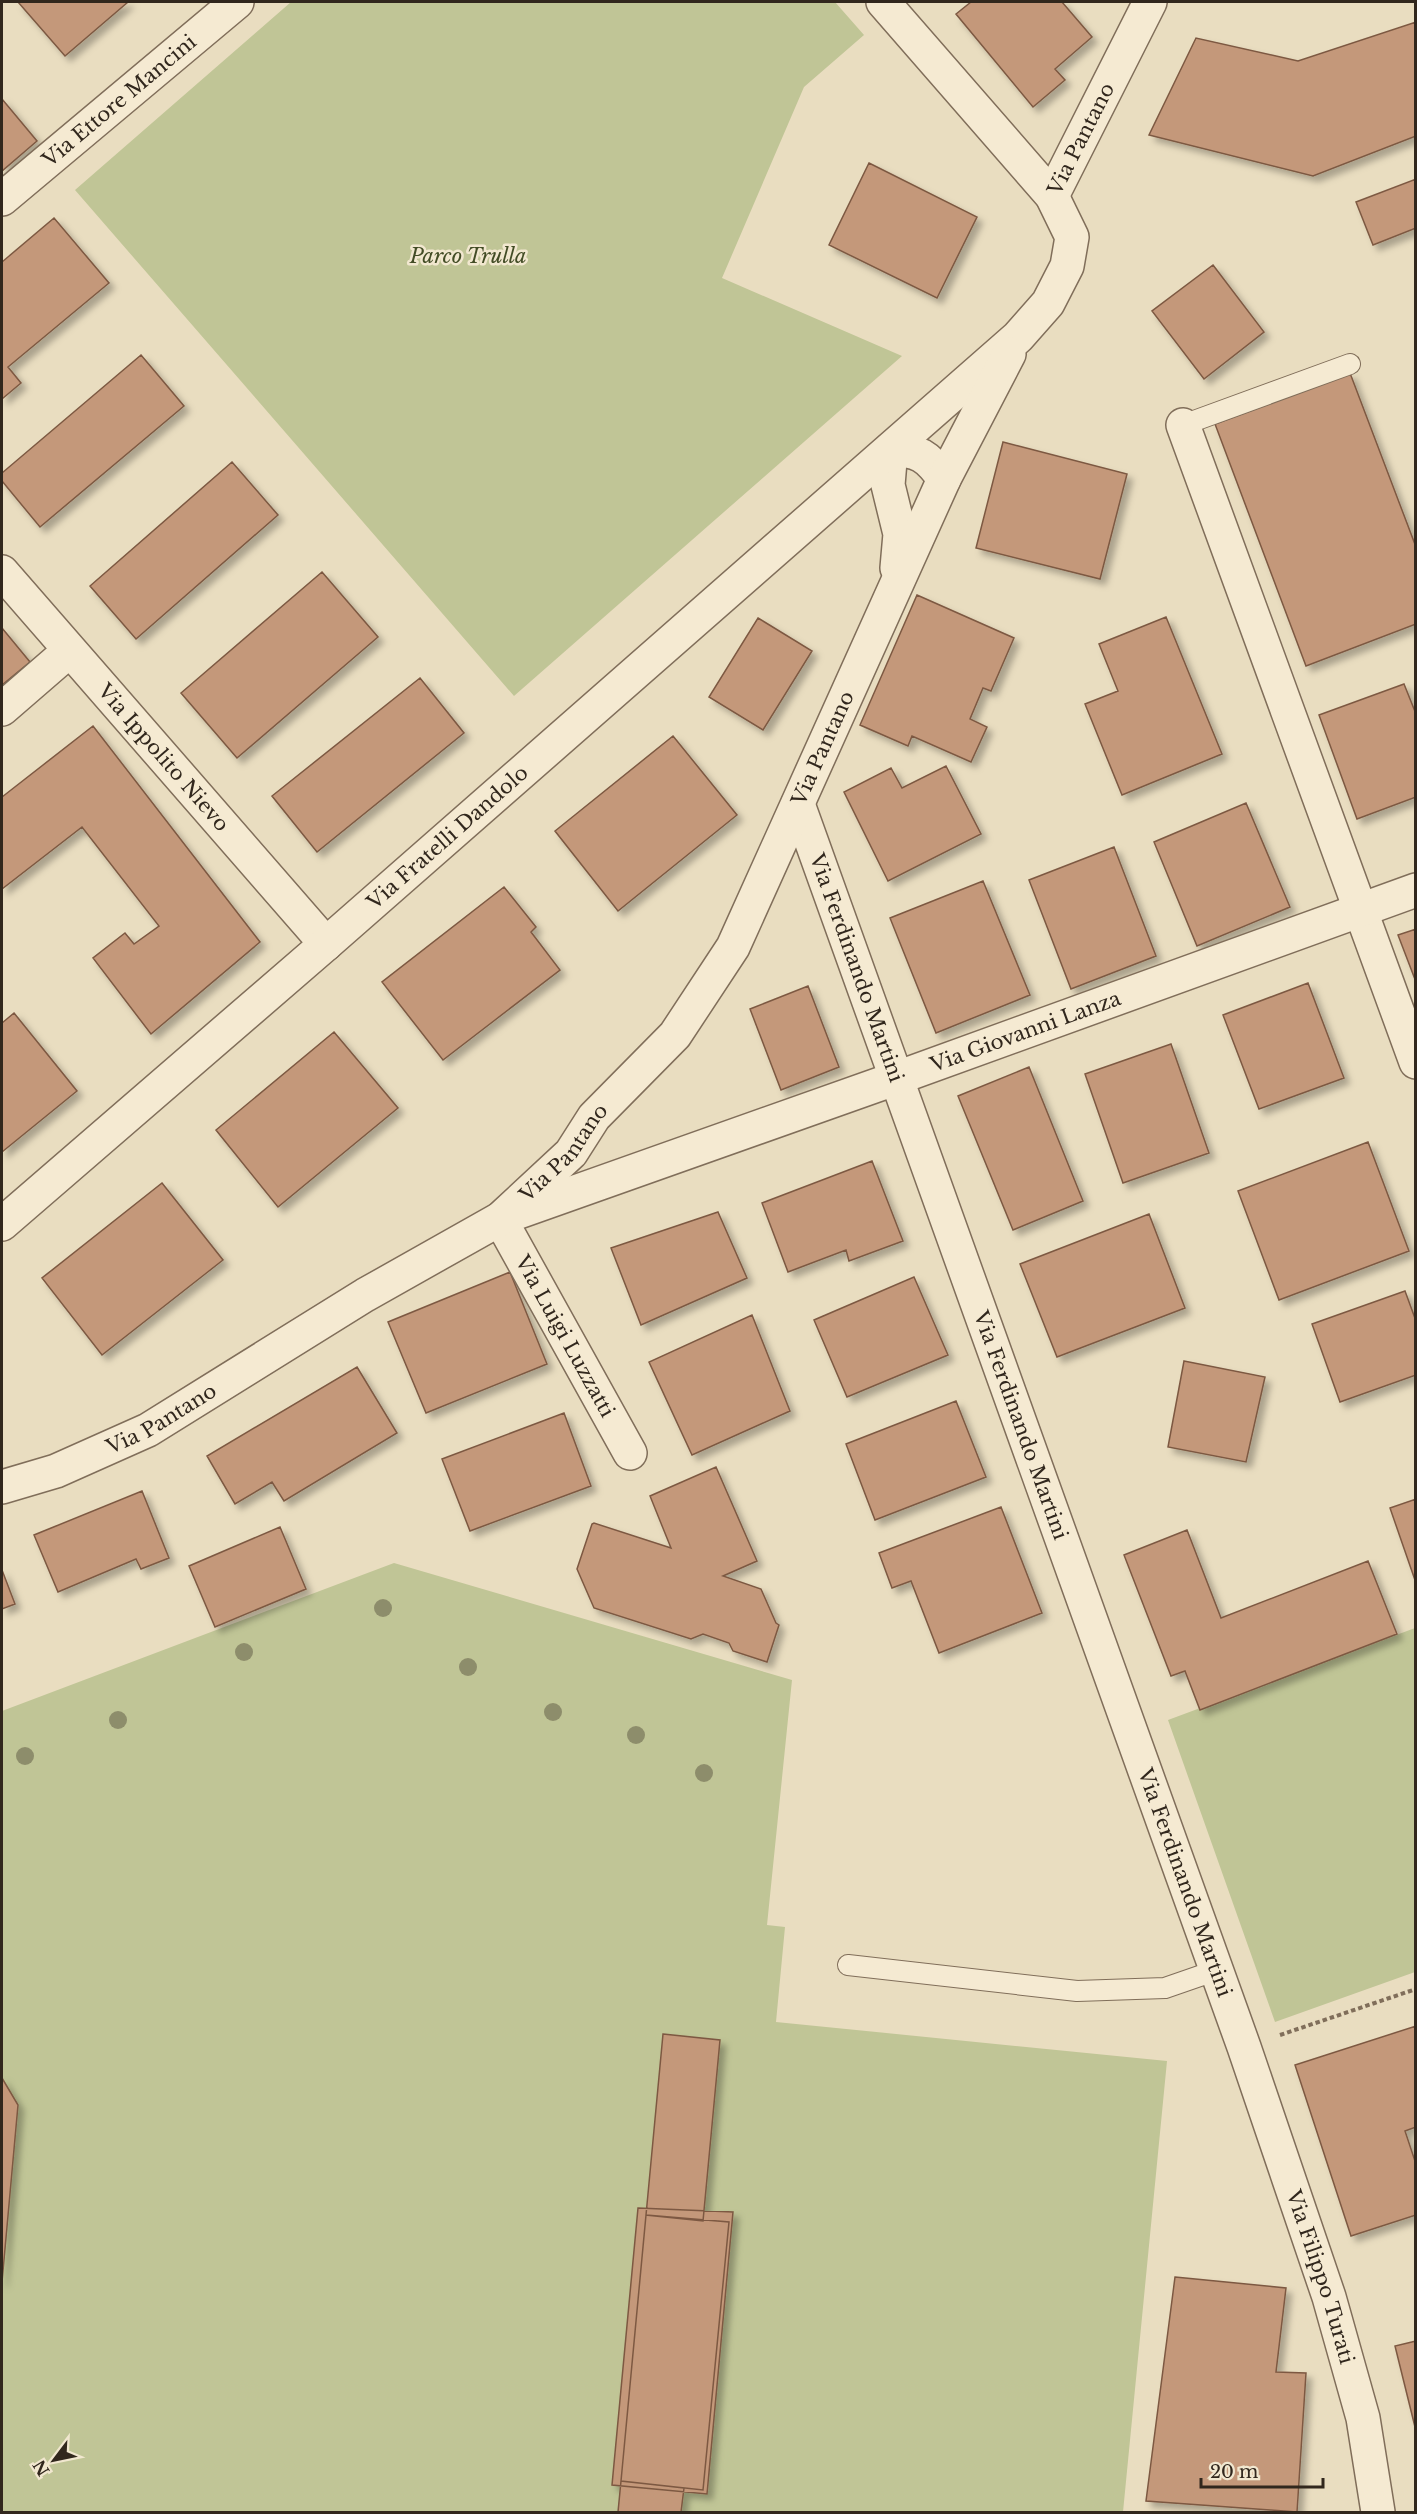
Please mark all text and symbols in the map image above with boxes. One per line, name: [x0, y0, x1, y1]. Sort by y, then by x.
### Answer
street label: Via Ettore Mancini: [37, 29, 201, 173]
street label: Via Pantano: [1042, 79, 1119, 200]
park label: Parco Trulla: [409, 244, 526, 268]
street label: Via Ippolito Nievo: [92, 678, 234, 836]
street label: Via Pantano: [786, 687, 859, 810]
street label: Via Fratelli Dandolo: [362, 760, 533, 915]
street label: Via Ferdinando Martini: [804, 849, 909, 1085]
street label: Via Giovanni Lanza: [926, 986, 1125, 1077]
street label: Via Pantano: [514, 1098, 613, 1207]
street label: Via Luigi Luzzatti: [510, 1250, 620, 1421]
street label: Via Ferdinando Martini: [969, 1307, 1073, 1543]
street label: Via Pantano: [102, 1378, 221, 1459]
street label: Via Ferdinando Martini: [1133, 1764, 1237, 2000]
street label: Via Filippo Turati: [1281, 2186, 1359, 2367]
north arrow: [24, 2430, 84, 2490]
scale bar: [1201, 2451, 1322, 2489]
text: N: [29, 2456, 54, 2480]
text: 20 m: [1210, 2461, 1258, 2483]

